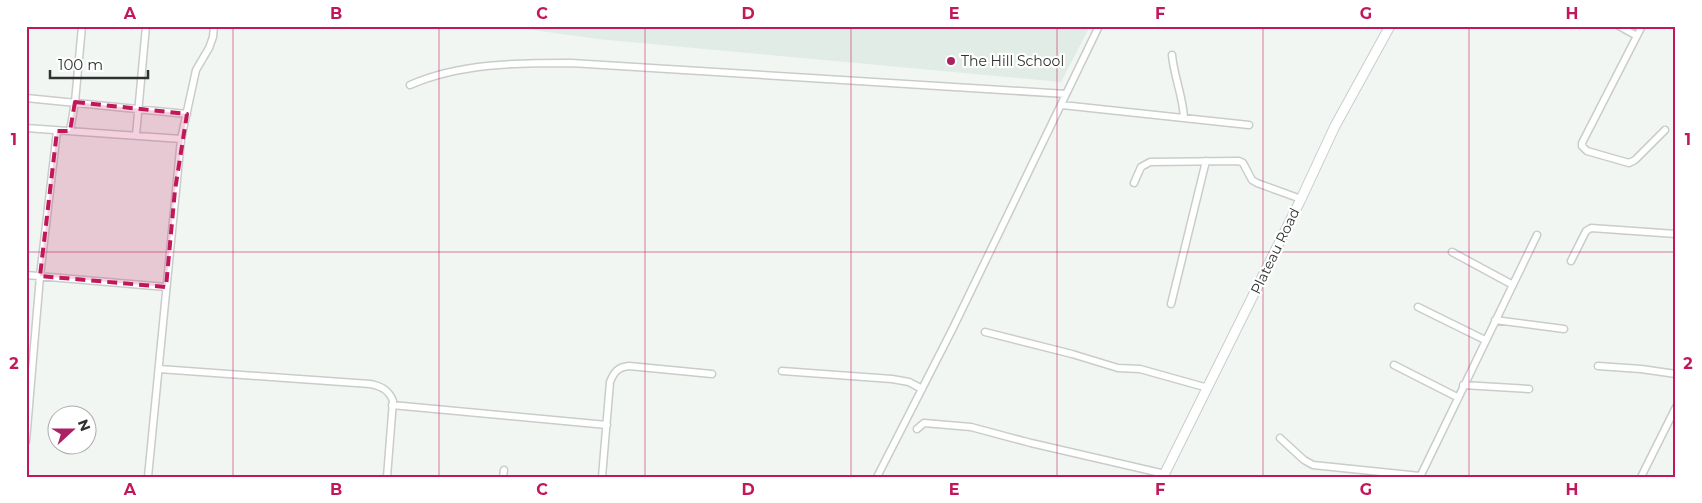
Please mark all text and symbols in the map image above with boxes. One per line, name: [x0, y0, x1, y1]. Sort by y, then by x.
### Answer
text: A: [123, 4, 137, 23]
text: B: [330, 4, 342, 23]
text: C: [536, 4, 548, 23]
text: D: [741, 4, 755, 23]
text: E: [949, 4, 959, 23]
text: F: [1155, 4, 1165, 23]
text: G: [1360, 4, 1372, 23]
text: H: [1566, 4, 1578, 23]
scale bar: [50, 48, 148, 80]
place label: The Hill School: [961, 52, 1064, 70]
text: 100 m: [58, 55, 103, 74]
marker: The Hill School: [945, 55, 957, 67]
text: 1: [11, 130, 17, 149]
text: 1: [1685, 130, 1691, 149]
street label: Plateau Road: [1246, 205, 1304, 297]
text: 2: [9, 354, 19, 373]
text: 2: [1683, 354, 1693, 373]
north arrow: [48, 406, 98, 456]
text: N: [74, 417, 95, 434]
text: A: [123, 480, 137, 499]
text: B: [330, 480, 342, 499]
text: C: [536, 480, 548, 499]
text: D: [741, 480, 755, 499]
text: E: [949, 480, 959, 499]
text: F: [1155, 480, 1165, 499]
text: G: [1360, 480, 1372, 499]
text: H: [1566, 480, 1578, 499]

